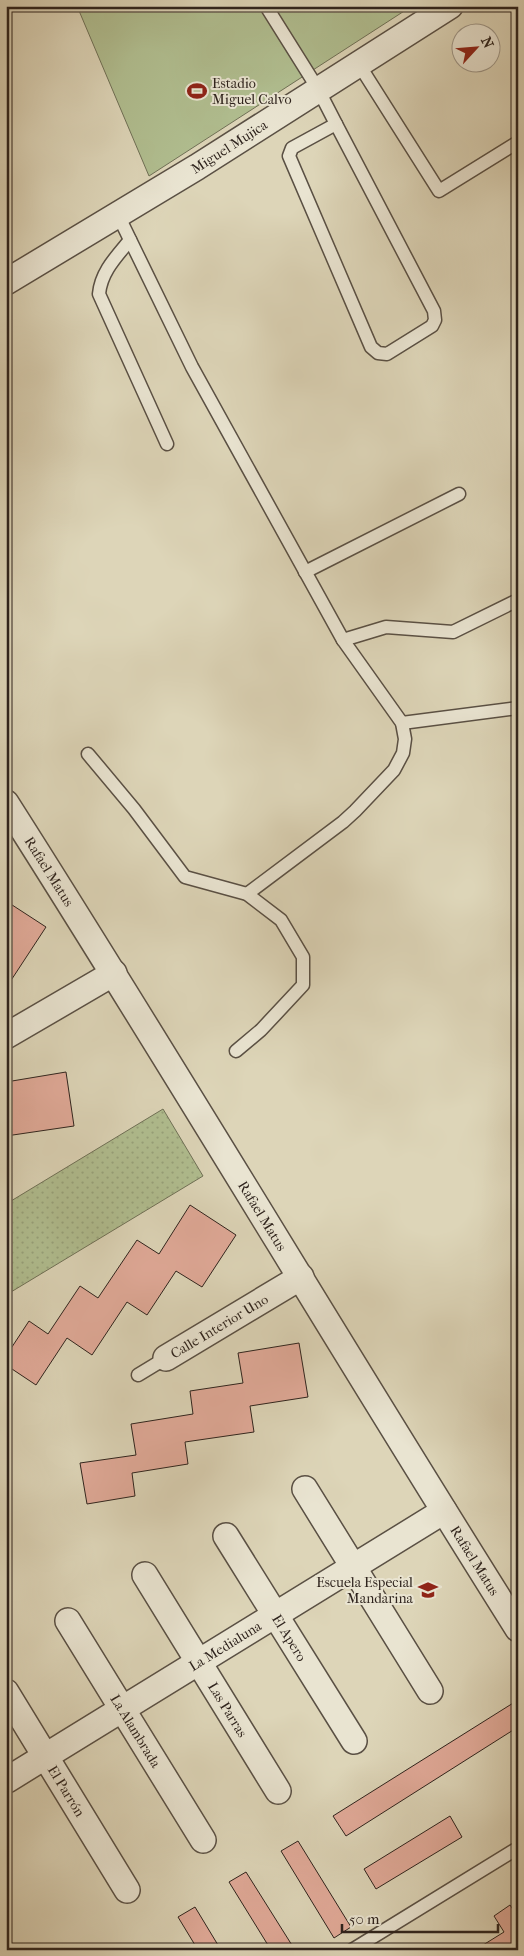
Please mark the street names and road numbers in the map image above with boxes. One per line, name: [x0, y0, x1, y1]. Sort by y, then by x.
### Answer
street label: Miguel Mujica: [188, 116, 271, 177]
street label: Rafael Matus: [21, 833, 78, 909]
street label: Rafael Matus: [235, 1178, 290, 1254]
street label: Calle Interior Uno: [167, 1290, 271, 1362]
street label: Rafael Matus: [447, 1522, 503, 1599]
street label: El Apero: [269, 1611, 311, 1664]
street label: La Medialuna: [186, 1617, 265, 1675]
street label: Las Parras: [204, 1679, 251, 1740]
street label: La Alambrada: [107, 1691, 165, 1771]
street label: El Parrón: [44, 1762, 89, 1820]

